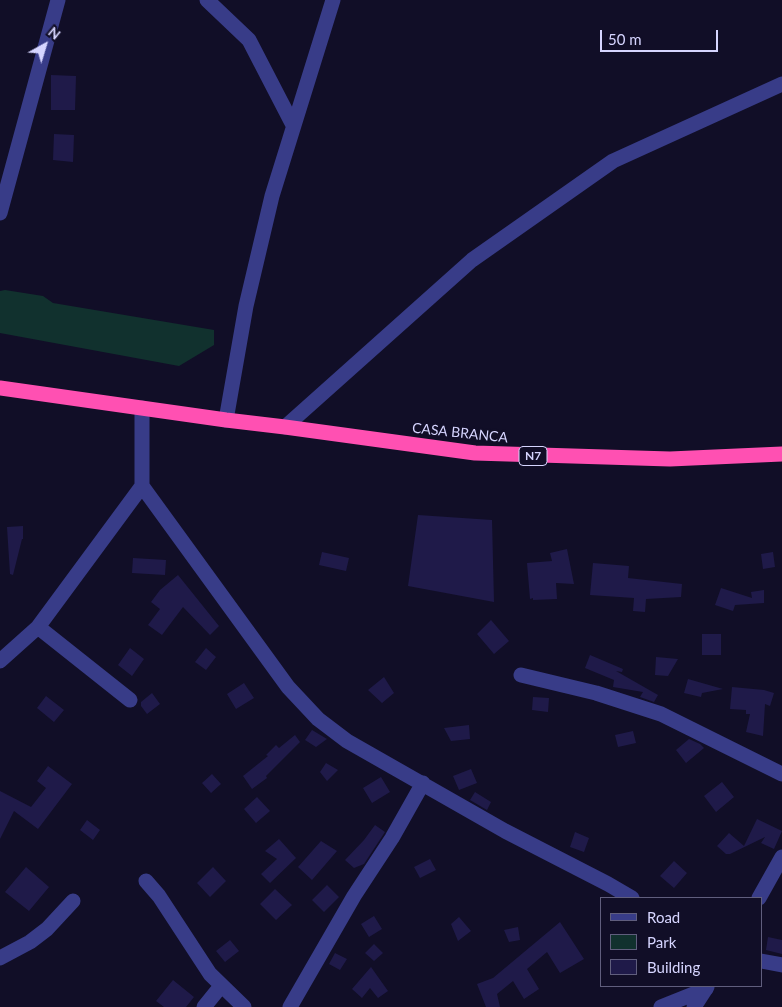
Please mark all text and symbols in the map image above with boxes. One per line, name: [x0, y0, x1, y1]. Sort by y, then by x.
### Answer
north arrow: [20, 20, 70, 70]
scale bar: [602, 20, 720, 52]
text: N: [45, 23, 64, 43]
text: 50 m: [608, 30, 642, 48]
street label: CASA BRANCA: [411, 420, 509, 446]
road number: N7: [519, 446, 547, 466]
legend: [600, 897, 762, 987]
text: Road: [647, 908, 680, 926]
text: Park: [647, 933, 676, 951]
text: Building: [647, 958, 700, 976]

